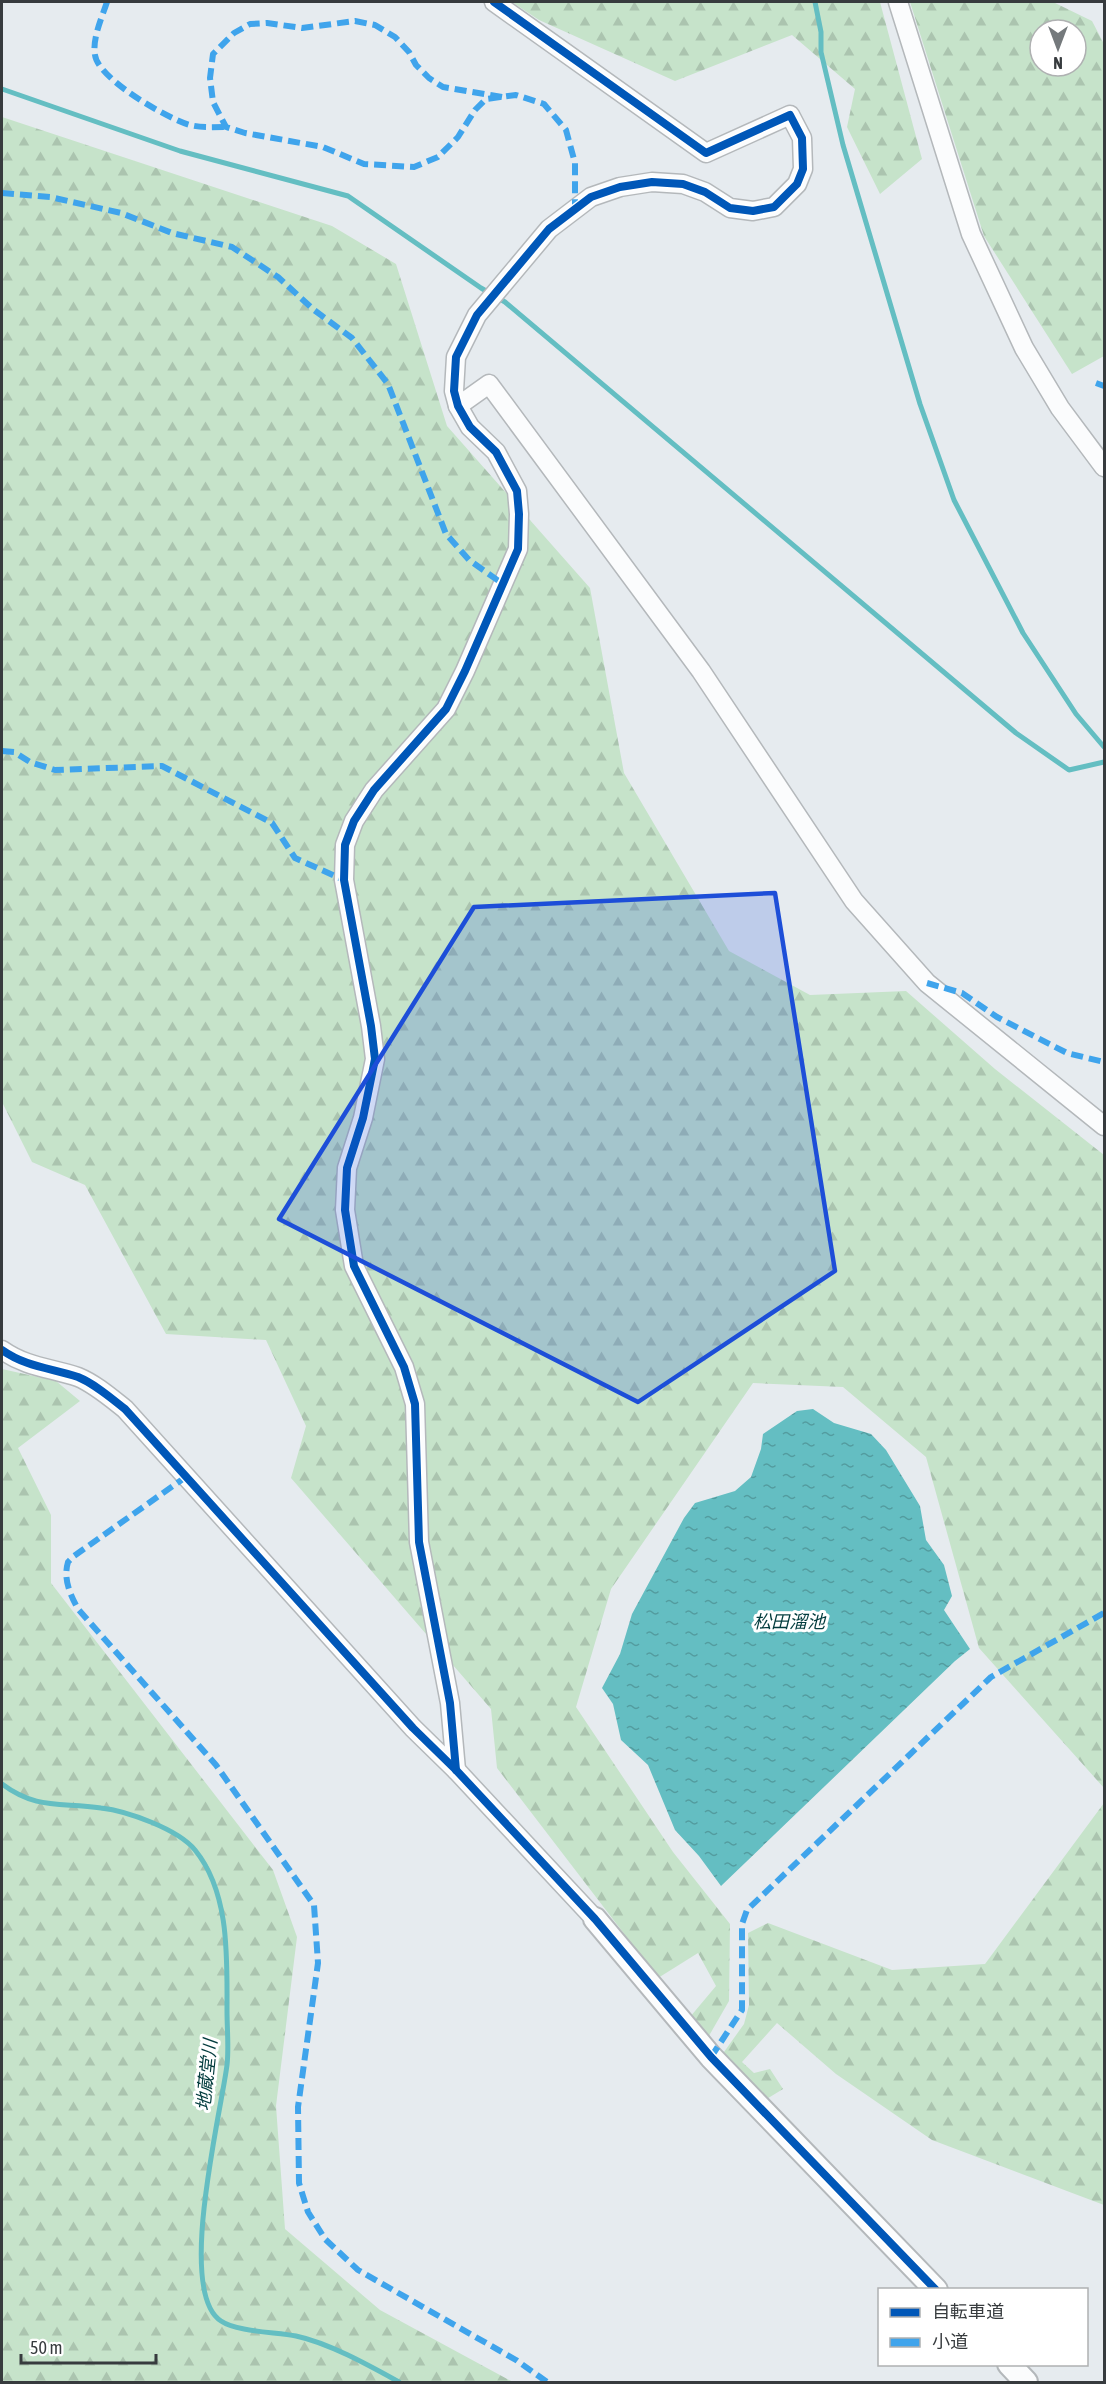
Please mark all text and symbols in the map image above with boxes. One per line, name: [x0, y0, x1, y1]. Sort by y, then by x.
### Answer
north arrow: [1028, 18, 1088, 78]
text: N: [1053, 54, 1063, 72]
water label: 松田溜池: [753, 1611, 827, 1632]
water label: 地蔵堂川: [192, 2036, 221, 2112]
legend: [878, 2288, 1088, 2366]
text: 自転車道: [932, 2301, 1004, 2322]
scale bar: [21, 2327, 156, 2365]
text: 小道: [932, 2331, 968, 2352]
text: 50 m: [30, 2337, 62, 2358]

